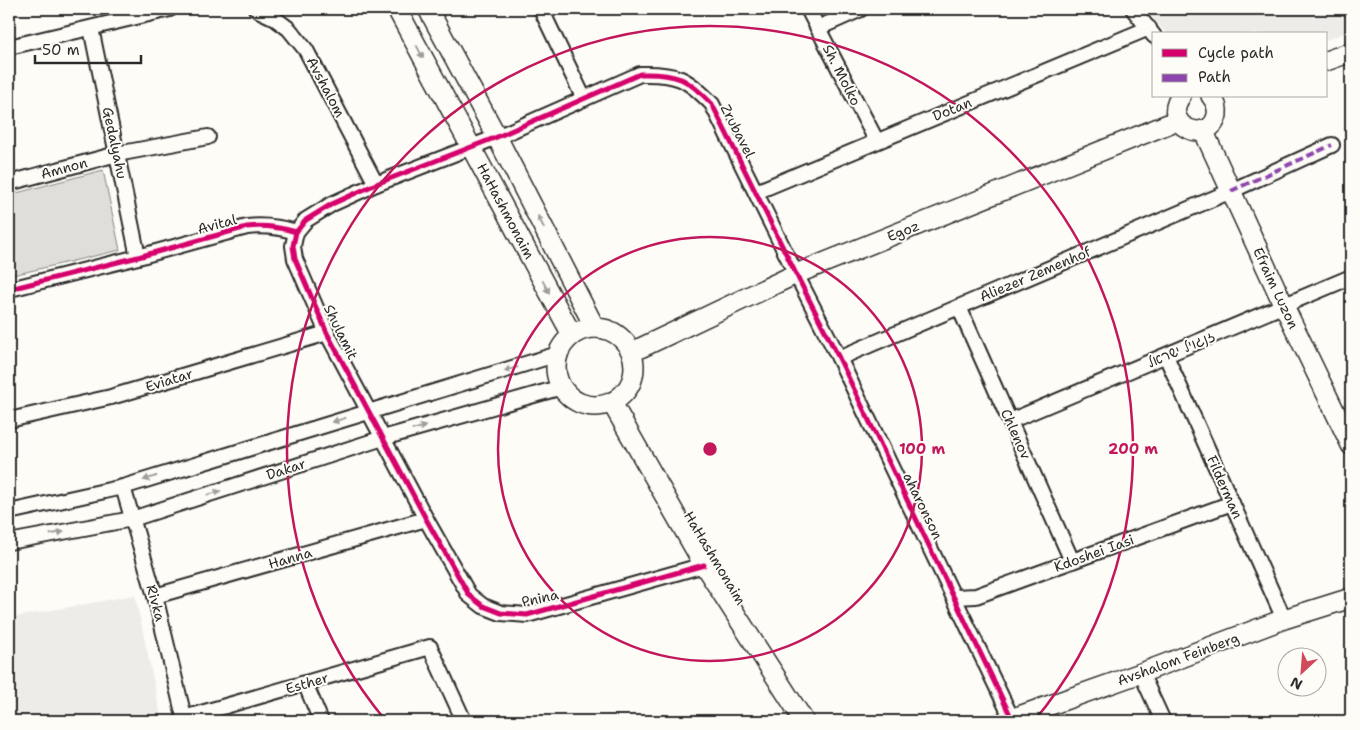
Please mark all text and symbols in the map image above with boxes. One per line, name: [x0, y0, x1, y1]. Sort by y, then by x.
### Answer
scale bar: [35, 32, 141, 64]
legend: [1152, 32, 1328, 98]
text: 50 m: [42, 40, 80, 60]
street label: Sh. Molko: [819, 41, 865, 109]
text: Cycle path: [1198, 43, 1274, 63]
one-way arrow: [416, 44, 424, 59]
street label: Avshalom: [303, 54, 349, 120]
text: Path: [1198, 67, 1231, 87]
street label: Dotan: [930, 93, 975, 125]
street label: Zrubavel: [717, 101, 760, 162]
street label: Gedalyahu: [99, 105, 131, 181]
street label: Amnon: [39, 153, 90, 183]
street label: HaHashmonaim: [473, 160, 539, 262]
street label: Avital: [195, 210, 239, 238]
one-way arrow: [537, 215, 545, 229]
street label: Egoz: [884, 216, 922, 246]
street label: Aliezer Zemenhof: [977, 242, 1094, 306]
street label: Efraim Luzon: [1249, 244, 1303, 332]
one-way arrow: [542, 280, 550, 295]
street label: Shulamit: [320, 301, 362, 363]
street label: זנגויל ישראל: [1144, 327, 1218, 371]
street label: Eviatar: [143, 364, 195, 396]
one-way arrow: [504, 365, 519, 373]
street label: Chlenov: [997, 406, 1035, 462]
one-way arrow: [331, 416, 346, 424]
one-way arrow: [411, 424, 426, 432]
text: 100 m: [899, 439, 945, 459]
text: 200 m: [1108, 439, 1158, 459]
centre of rings: [701, 440, 719, 458]
street label: Filderman: [1203, 453, 1247, 522]
street label: Dakar: [264, 454, 308, 484]
street label: aharonson: [899, 470, 947, 543]
one-way arrow: [143, 475, 158, 483]
one-way arrow: [206, 488, 221, 496]
street label: HaHashmonaim: [680, 508, 750, 608]
one-way arrow: [49, 529, 65, 537]
street label: Kdoshei Iasi: [1052, 530, 1136, 576]
street label: Hanna: [266, 543, 314, 573]
street label: Rivka: [142, 583, 170, 624]
street label: Pnina: [520, 585, 560, 611]
street label: Avshalom Feinberg: [1115, 629, 1241, 689]
north arrow: [1278, 648, 1328, 698]
street label: Esther: [283, 668, 331, 698]
text: N: [1287, 673, 1305, 694]

